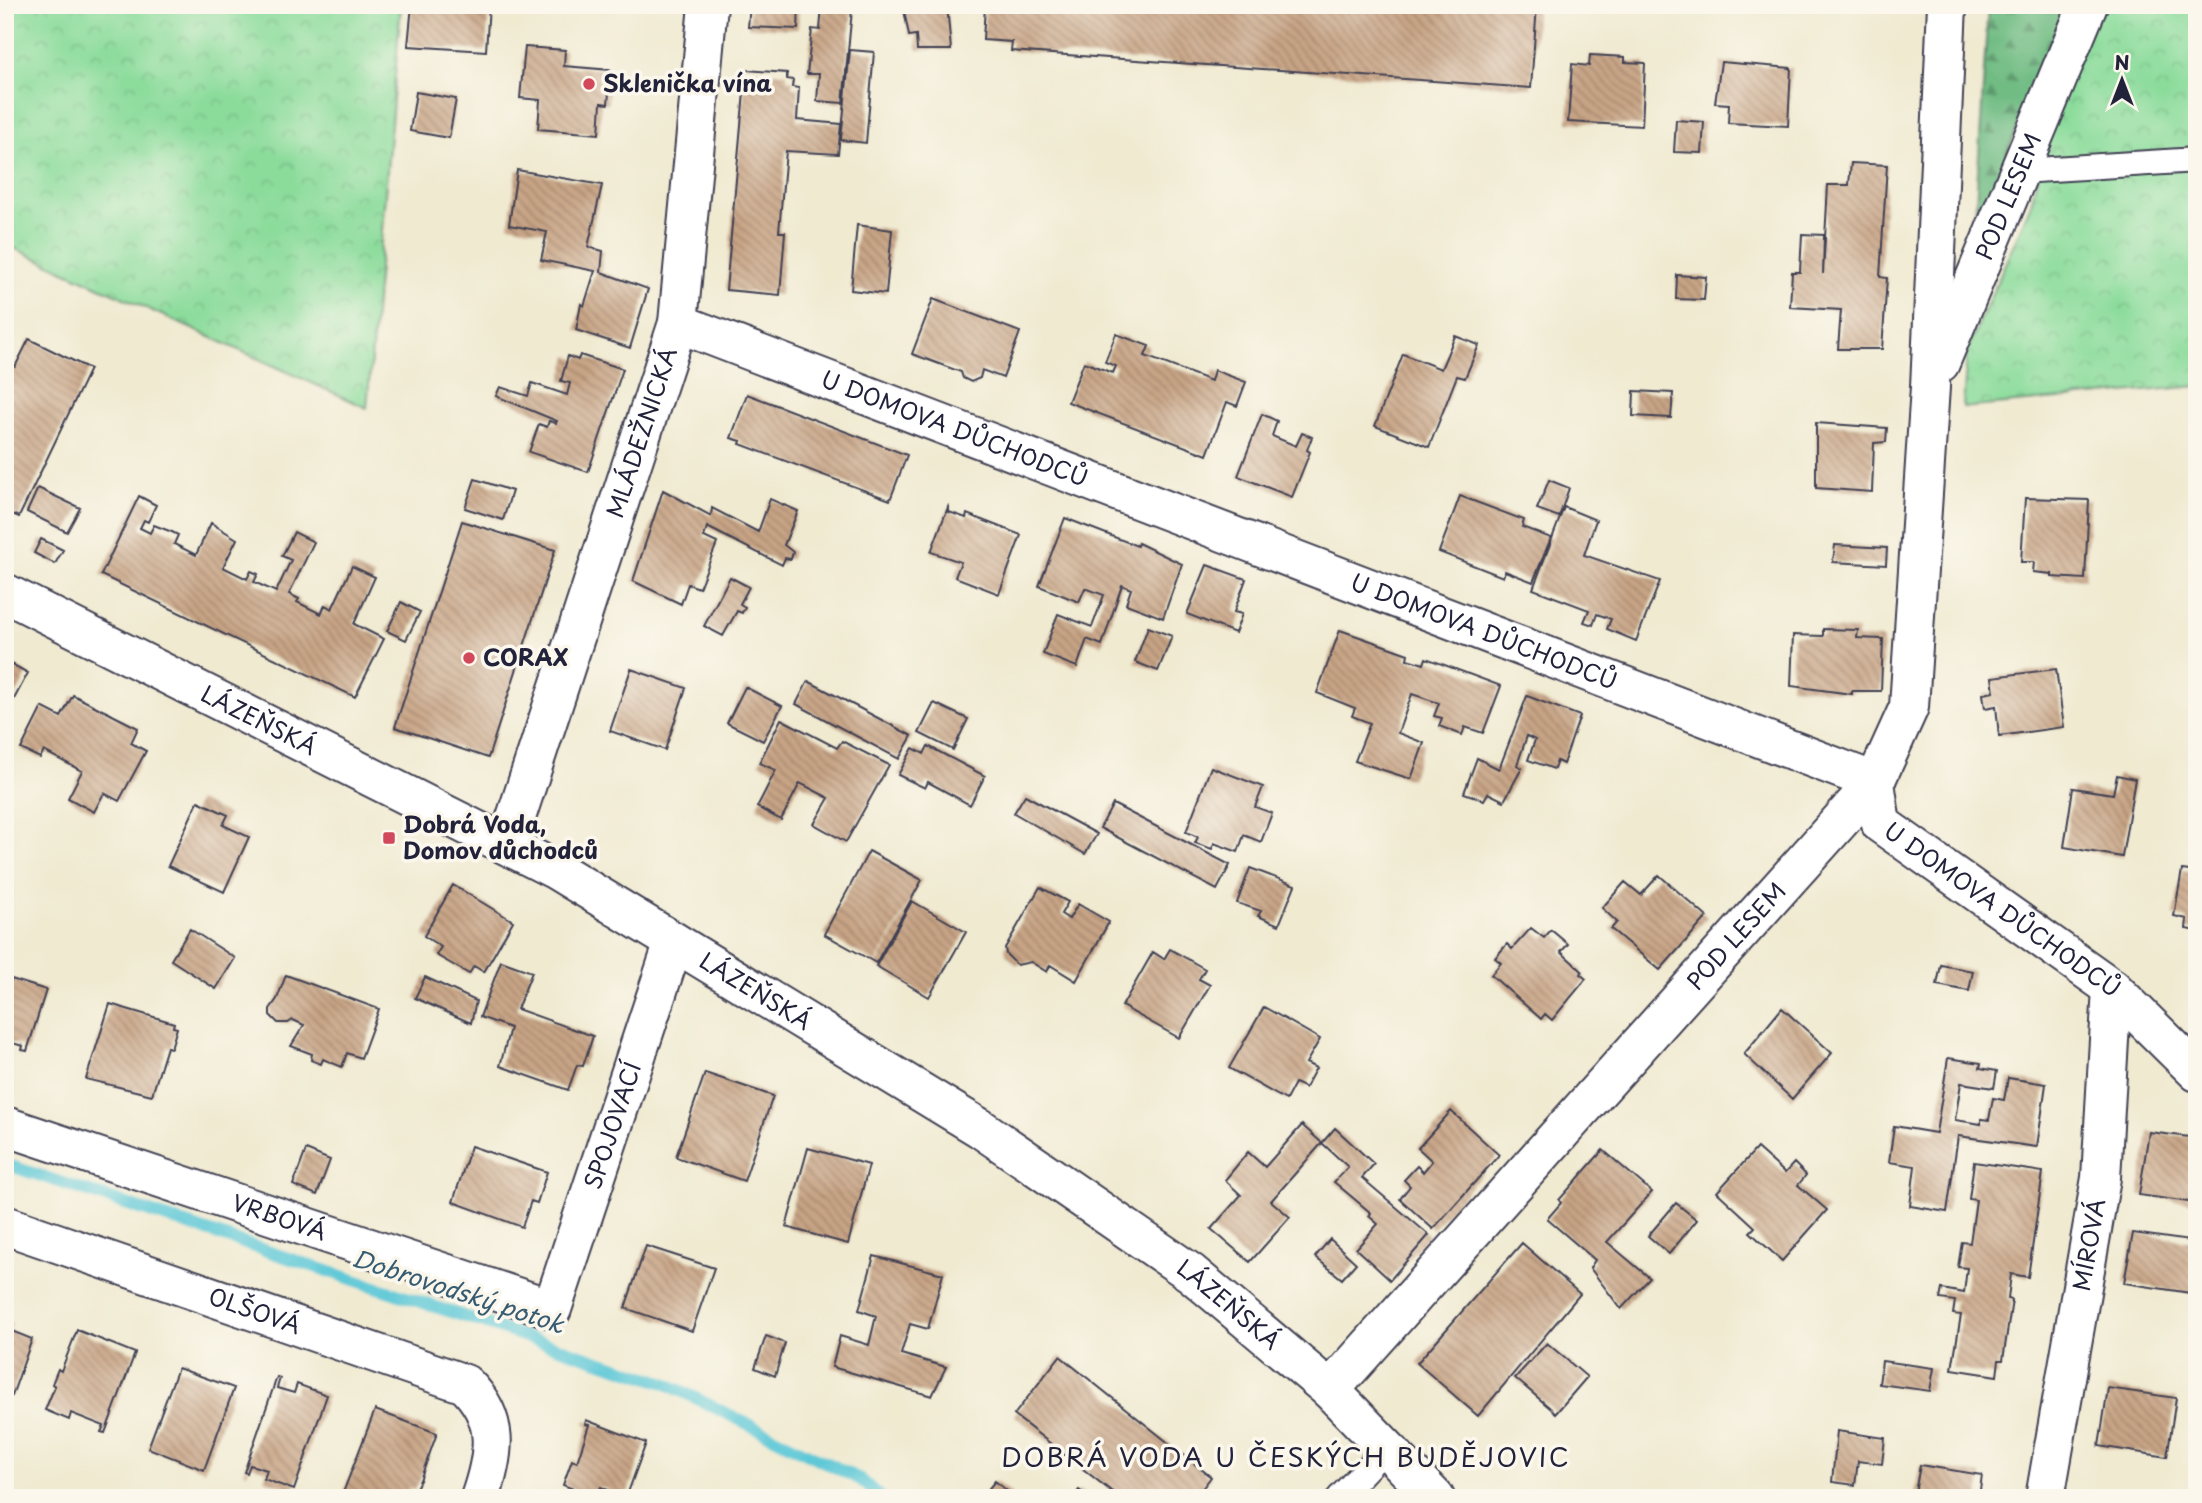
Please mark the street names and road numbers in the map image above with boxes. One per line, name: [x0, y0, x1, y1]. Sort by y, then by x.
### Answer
street label: POD LESEM: [1966, 127, 2049, 265]
street label: MLÁDEŽNICKÁ: [596, 342, 685, 522]
street label: U DOMOVA DŮCHODCŮ: [816, 361, 1093, 495]
street label: U DOMOVA DŮCHODCŮ: [1346, 564, 1623, 698]
street label: LÁZEŇSKÁ: [195, 675, 323, 763]
street label: U DOMOVA DŮCHODCŮ: [1877, 813, 2129, 1005]
street label: POD LESEM: [1678, 874, 1793, 997]
street label: LÁZEŇSKÁ: [693, 942, 819, 1038]
street label: SPOJOVACÍ: [574, 1056, 649, 1194]
street label: VRBOVÁ: [228, 1184, 331, 1248]
street label: MÍROVÁ: [2063, 1196, 2113, 1294]
street label: LÁZEŇSKÁ: [1171, 1250, 1289, 1357]
street label: OLŠOVÁ: [204, 1278, 306, 1342]

